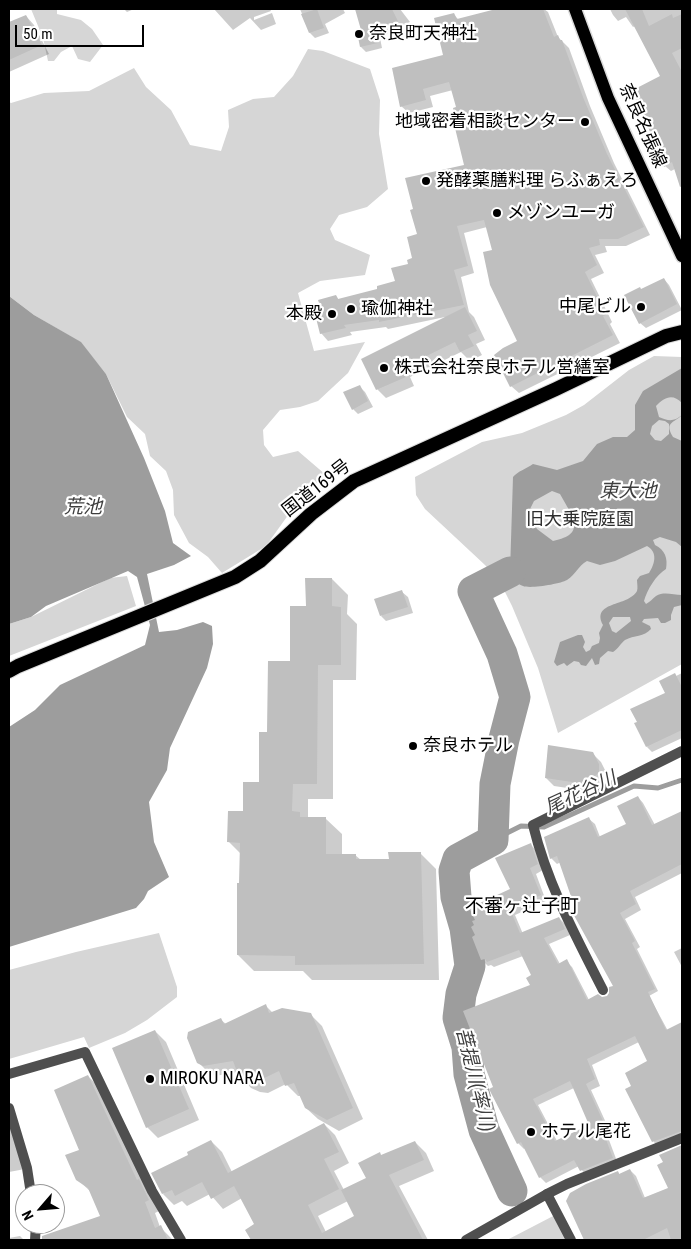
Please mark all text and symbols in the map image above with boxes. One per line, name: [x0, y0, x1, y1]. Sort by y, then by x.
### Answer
scale bar: [18, 15, 146, 47]
place label: 奈良町天神社: [369, 23, 477, 45]
text: 50 m: [23, 25, 53, 43]
marker: 奈良町天神社: [353, 28, 365, 40]
street label: 奈良名張線: [614, 80, 670, 172]
place label: 地域密着相談センター: [395, 111, 575, 133]
marker: 地域密着相談センター: [579, 116, 591, 128]
place label: 発酵薬膳料理 らふぁえろ: [436, 170, 638, 192]
marker: 発酵薬膳料理 らふぁえろ: [420, 175, 432, 187]
place label: メゾンユーガ: [507, 202, 615, 224]
marker: メゾンユーガ: [491, 207, 503, 219]
place label: 中尾ビル: [559, 296, 631, 318]
place label: 瑜伽神社: [361, 298, 433, 320]
marker: 中尾ビル: [635, 301, 647, 313]
place label: 本殿: [286, 303, 322, 325]
marker: 瑜伽神社: [345, 303, 357, 315]
marker: 本殿: [326, 308, 338, 320]
place label: 株式会社奈良ホテル営繕室: [394, 357, 610, 379]
marker: 株式会社奈良ホテル営繕室: [378, 362, 390, 374]
street label: 国道169号: [279, 456, 355, 522]
water label: 東大池: [600, 481, 656, 503]
water label: 荒池: [64, 497, 102, 519]
park label: 旧大乗院庭園: [526, 509, 634, 531]
place label: 奈良ホテル: [423, 735, 513, 757]
marker: 奈良ホテル: [407, 740, 419, 752]
water label: 尾花谷川: [542, 768, 620, 820]
district label: 不審ヶ辻子町: [465, 896, 579, 918]
water label: 菩提川(率川): [450, 1025, 498, 1135]
place label: MIROKU NARA: [160, 1068, 264, 1090]
marker: MIROKU NARA: [144, 1073, 156, 1085]
place label: ホテル尾花: [541, 1121, 631, 1143]
marker: ホテル尾花: [525, 1126, 537, 1138]
north arrow: [15, 1184, 65, 1234]
text: N: [18, 1208, 37, 1223]

